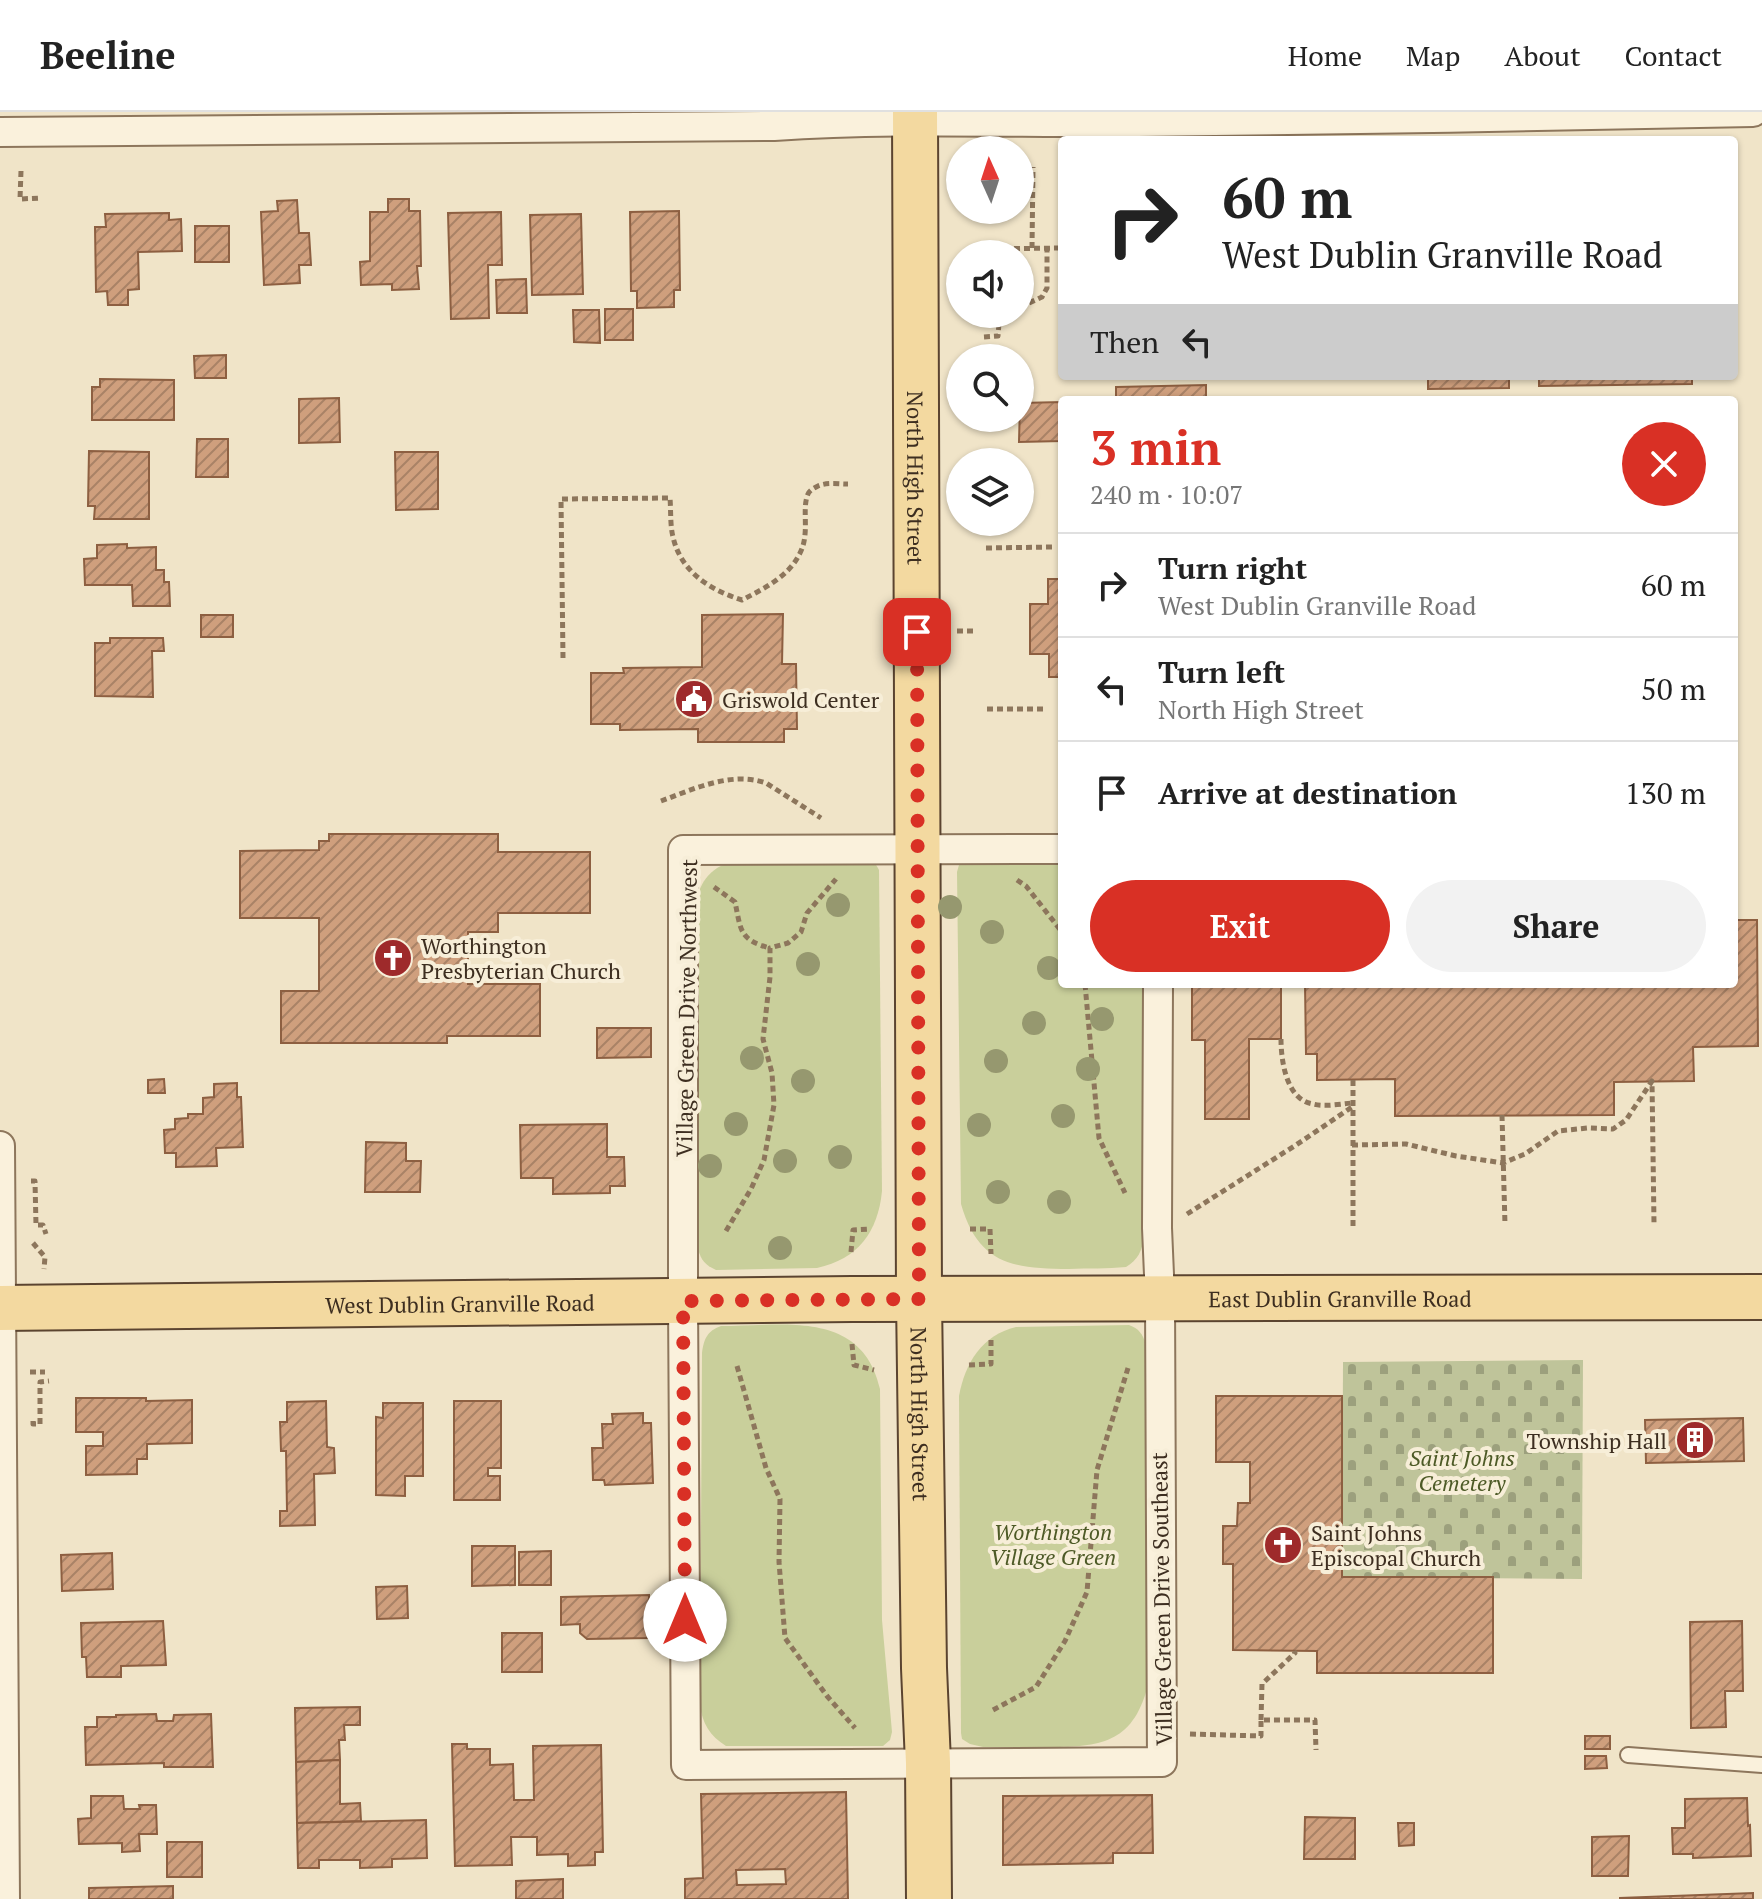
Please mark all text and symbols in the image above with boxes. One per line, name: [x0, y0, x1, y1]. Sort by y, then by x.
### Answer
text: Beeline: [40, 30, 176, 80]
text: Home: [1288, 37, 1362, 74]
text: Map: [1406, 37, 1460, 74]
text: About: [1504, 37, 1581, 74]
text: Contact: [1625, 37, 1722, 74]
north arrow: [946, 136, 1034, 224]
map controls: [946, 136, 1034, 536]
text: 60 m: [1222, 160, 1352, 234]
icon: right: [1090, 168, 1194, 272]
text: West Dublin Granville Road: [1222, 231, 1663, 278]
button: sound: [946, 240, 1034, 328]
icon: left: [1175, 320, 1219, 364]
text: Then: [1090, 322, 1159, 362]
button: search: [946, 344, 1034, 432]
street label: North High Street: [901, 391, 931, 565]
text: 3 min: [1090, 415, 1221, 479]
button: close: [1622, 422, 1706, 506]
button: layers: [946, 448, 1034, 536]
text: 240 m · 10:07: [1090, 477, 1243, 511]
text: Turn right: [1158, 548, 1307, 588]
icon: right: [1090, 563, 1134, 607]
text: 60 m: [1641, 565, 1706, 605]
text: West Dublin Granville Road: [1158, 588, 1476, 622]
pin: [883, 598, 951, 666]
icon: arrive: [895, 610, 939, 654]
text: Turn left: [1158, 652, 1285, 692]
icon: left: [1090, 667, 1134, 711]
text: 50 m: [1641, 669, 1706, 709]
public building icon: Griswold Center: [673, 678, 715, 720]
place label: Griswold Center: [722, 685, 880, 714]
text: North High Street: [1158, 692, 1364, 726]
icon: arrive: [1090, 771, 1134, 815]
text: Arrive at destination: [1158, 773, 1457, 813]
text: 130 m: [1625, 773, 1706, 813]
street label: Village Green Drive Northwest: [669, 859, 703, 1157]
button: Exit: [1090, 880, 1390, 972]
button: Share: [1406, 880, 1706, 972]
place label: Worthington Presbyterian Church: [421, 931, 621, 985]
church icon: Worthington Presbyterian Church: [372, 937, 414, 979]
street label: East Dublin Granville Road: [1208, 1283, 1472, 1313]
street label: West Dublin Granville Road: [325, 1287, 595, 1319]
street label: North High Street: [905, 1327, 936, 1501]
building icon: Township Hall: [1674, 1419, 1716, 1461]
place label: Township Hall: [1527, 1426, 1667, 1455]
park label: Saint Johns Cemetery: [1409, 1443, 1515, 1497]
street label: Village Green Drive Southeast: [1144, 1452, 1178, 1746]
park label: Worthington Village Green: [990, 1517, 1116, 1571]
place label: Saint Johns Episcopal Church: [1311, 1518, 1481, 1572]
church icon: Saint Johns Episcopal Church: [1262, 1524, 1304, 1566]
position arrow: [643, 1578, 727, 1662]

